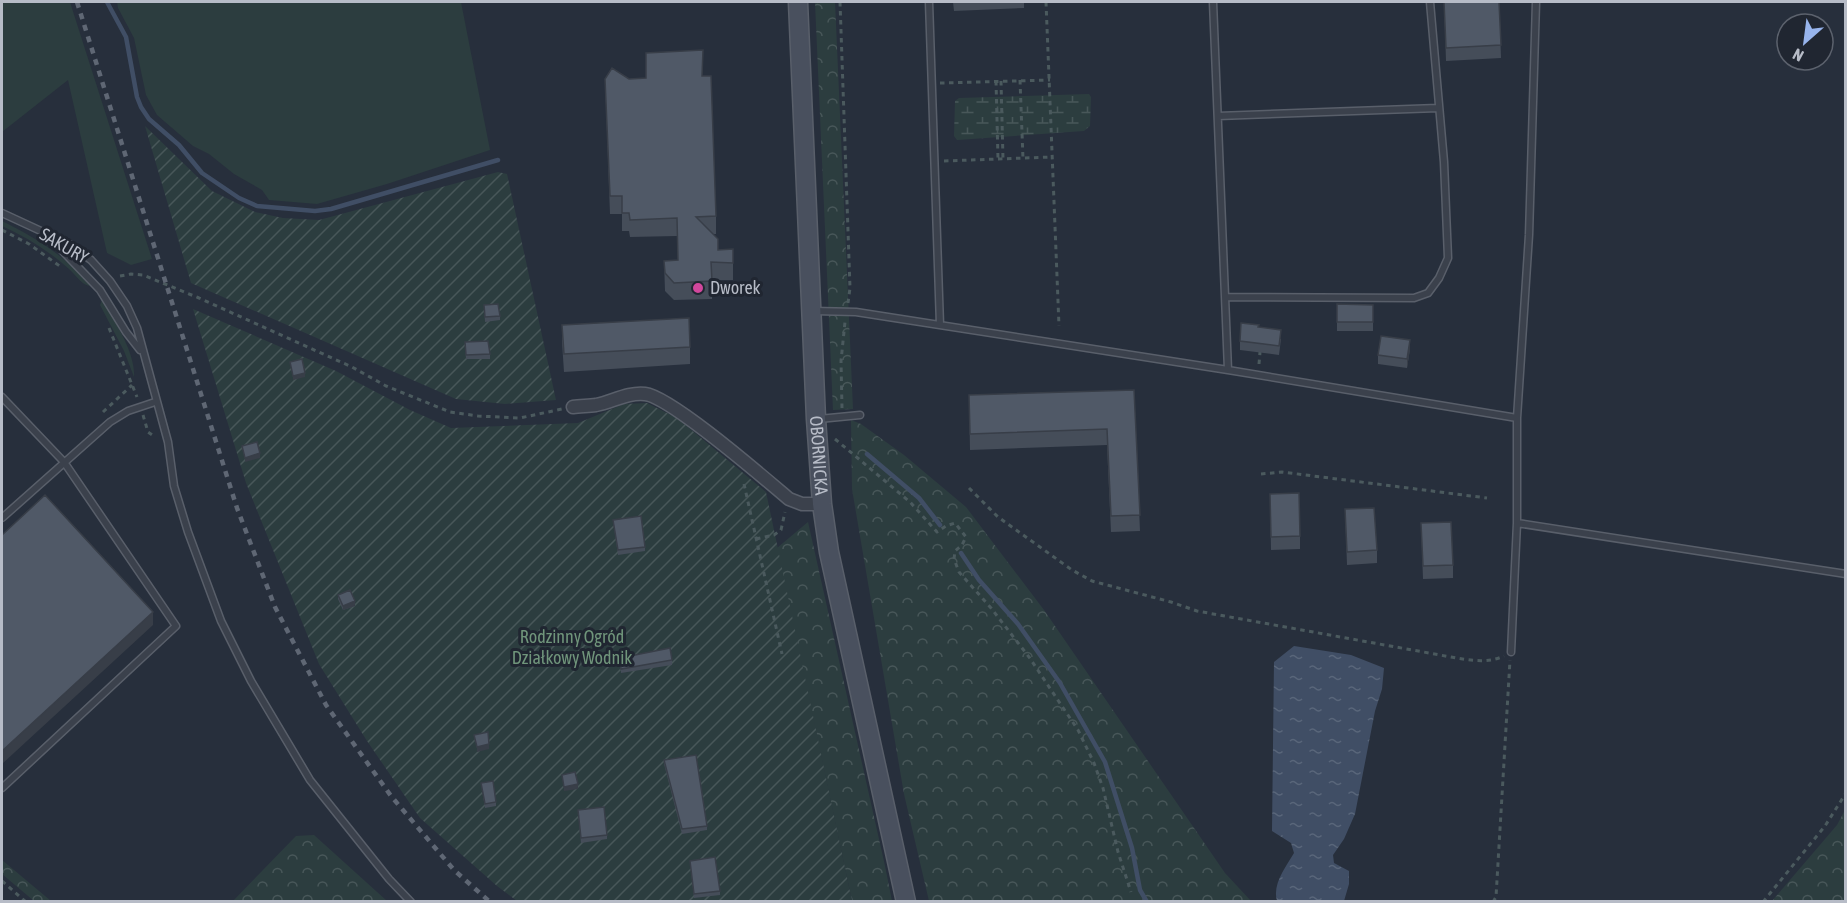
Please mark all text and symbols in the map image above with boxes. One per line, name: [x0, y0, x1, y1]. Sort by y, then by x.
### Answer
north arrow: [1775, 12, 1835, 72]
text: N: [1790, 45, 1806, 65]
street label: SAKURY: [36, 223, 92, 268]
place label: Dworek: [710, 277, 761, 298]
marker: Dworek: [691, 281, 705, 295]
street label: OBORNICKA: [806, 415, 832, 496]
park label: Rodzinny Ogród Działkowy Wodnik: [512, 626, 632, 668]

